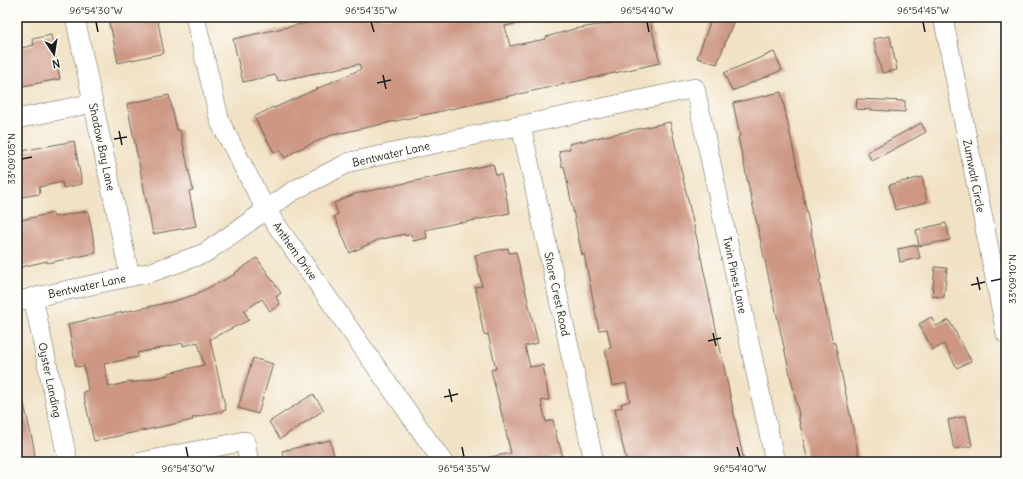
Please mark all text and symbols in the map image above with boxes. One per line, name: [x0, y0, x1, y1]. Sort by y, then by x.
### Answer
text: 96°54'30"W: [69, 4, 123, 17]
text: 96°54'35"W: [345, 4, 397, 17]
text: 96°54'40"W: [621, 4, 673, 17]
text: 96°54'45"W: [897, 4, 949, 17]
north arrow: [34, 34, 74, 74]
text: N: [51, 56, 61, 71]
street label: Shadow Bay Lane: [86, 102, 118, 192]
text: 33°09'05"N: [5, 133, 18, 185]
street label: Bentwater Lane: [351, 138, 431, 170]
street label: Zumwalt Circle: [960, 138, 988, 214]
street label: Anthem Drive: [270, 219, 320, 283]
street label: Twin Pines Lane: [720, 235, 750, 315]
street label: Shore Crest Road: [541, 251, 573, 338]
text: 33°09'10"N: [1006, 254, 1019, 304]
street label: Bentwater Lane: [47, 271, 127, 301]
street label: Oyster Landing: [35, 341, 65, 419]
text: 96°54'30"W: [161, 462, 215, 475]
text: 96°54'35"W: [438, 462, 490, 475]
text: 96°54'40"W: [714, 462, 766, 475]

